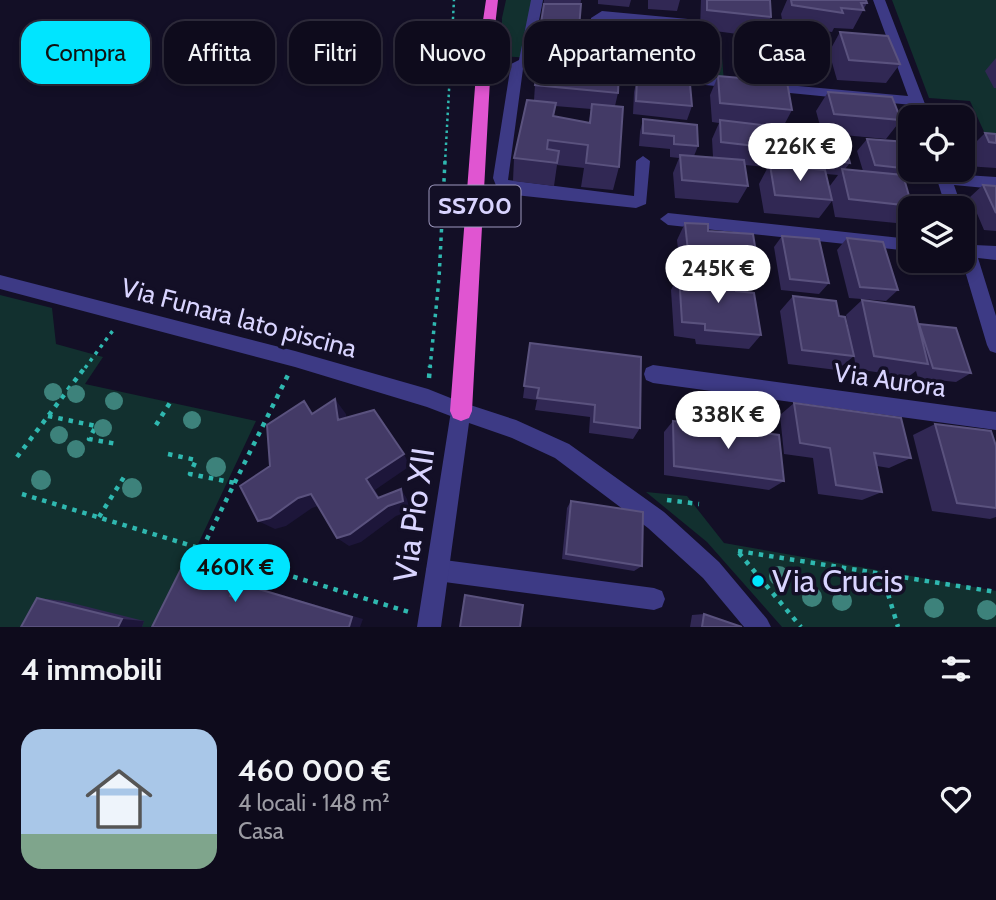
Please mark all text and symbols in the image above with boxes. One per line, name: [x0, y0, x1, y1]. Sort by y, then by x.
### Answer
chip: Compra: [21, 21, 150, 84]
chip: Affitta: [164, 21, 275, 84]
chip: Filtri: [289, 21, 381, 84]
chip: Nuovo: [395, 21, 510, 84]
chip: Appartamento: [524, 21, 720, 84]
chip: Casa: [734, 21, 830, 84]
map controls: [898, 105, 975, 273]
button: locate: [898, 105, 975, 182]
pin: 226K €: [743, 124, 857, 183]
text: 226K €: [764, 132, 836, 160]
road number: SS700: [430, 186, 520, 226]
button: layers: [898, 196, 975, 273]
pin: 245K €: [661, 246, 775, 305]
text: 245K €: [681, 254, 755, 282]
street label: Via Funara lato piscina: [118, 271, 361, 365]
street label: Via Aurora: [832, 356, 949, 404]
pin: 338K €: [671, 392, 785, 451]
text: 338K €: [691, 400, 765, 428]
street label: Via Pio XII: [385, 445, 442, 585]
pin: 460K €: [178, 544, 292, 604]
text: 460K €: [196, 553, 274, 581]
place label: Via Crucis: [772, 561, 903, 600]
marker: Via Crucis: [750, 573, 766, 589]
icon: filters: [937, 650, 975, 688]
text: 4 immobili: [21, 651, 162, 688]
text: 460 000 €: [238, 752, 391, 789]
icon: home: [77, 757, 161, 841]
icon: heart: [937, 780, 975, 818]
text: 4 locali · 148 m²: [238, 789, 390, 817]
text: Casa: [238, 817, 284, 845]

